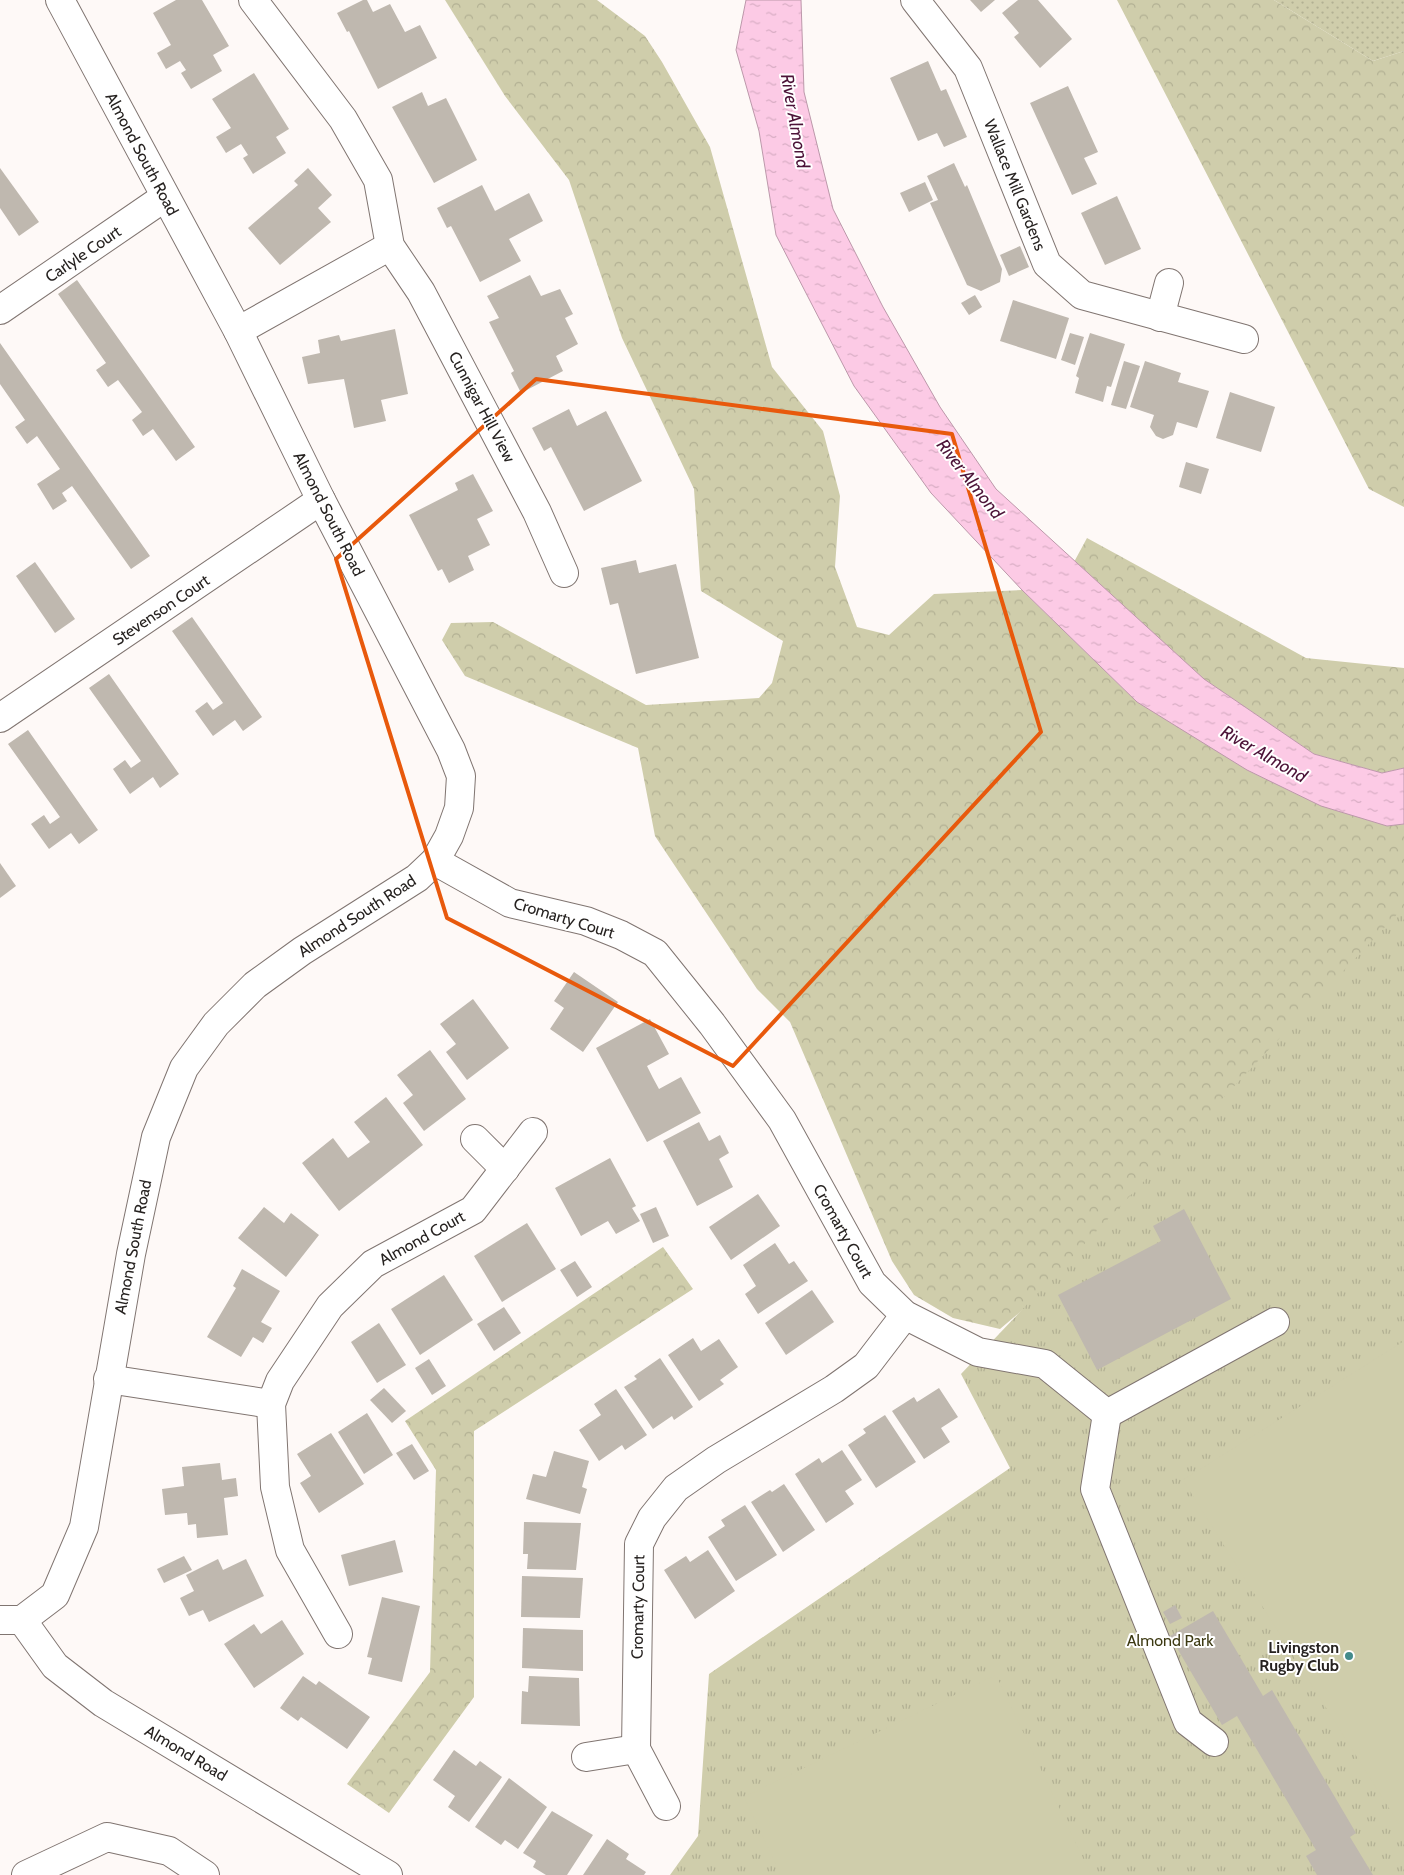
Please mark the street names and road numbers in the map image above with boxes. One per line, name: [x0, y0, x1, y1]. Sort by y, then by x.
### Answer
street label: Almond South Road: [102, 89, 182, 219]
street label: Wallace Mill Gardens: [980, 117, 1050, 254]
street label: Carlyle Court: [42, 221, 125, 286]
street label: Cunnigar Hill View: [445, 348, 519, 466]
street label: Almond South Road: [290, 449, 368, 579]
street label: Stevenson Court: [109, 570, 214, 649]
street label: Almond South Road: [295, 871, 419, 961]
street label: Cromarty Court: [511, 894, 617, 943]
street label: Almond South Road: [111, 1178, 155, 1316]
street label: Cromarty Court: [809, 1181, 877, 1282]
street label: Almond Court: [376, 1206, 469, 1269]
street label: Cromarty Court: [628, 1554, 648, 1659]
street label: Almond Road: [141, 1721, 231, 1785]

